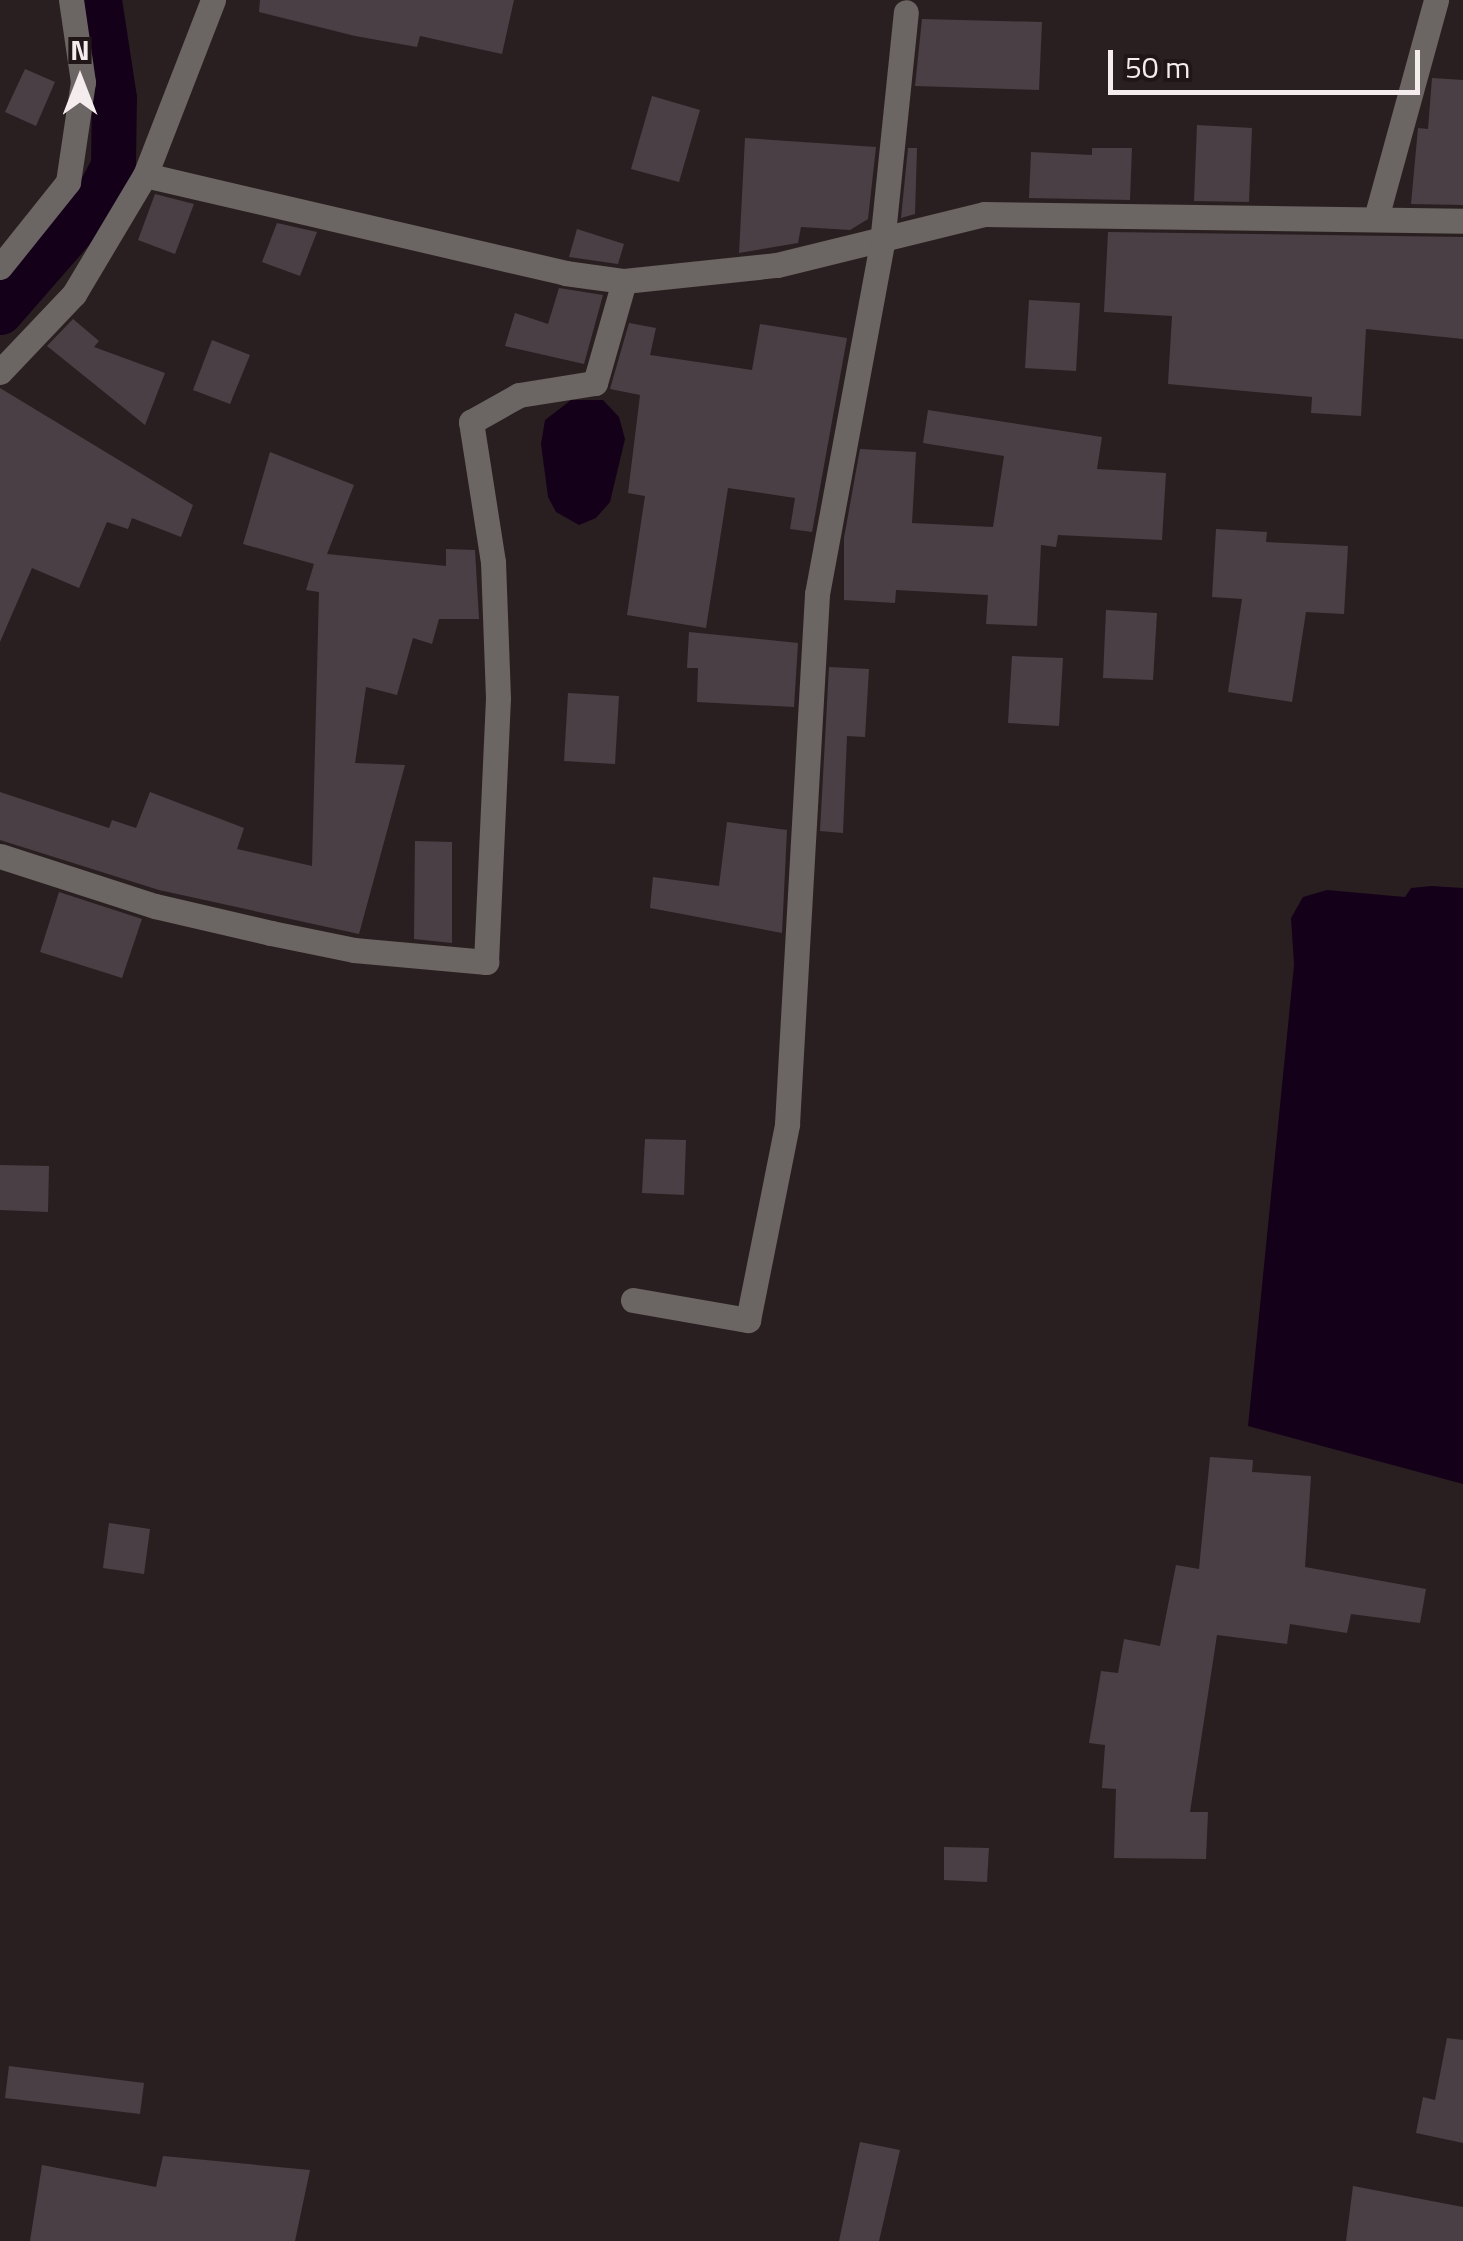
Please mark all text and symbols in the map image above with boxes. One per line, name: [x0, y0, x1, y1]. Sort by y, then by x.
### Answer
text: N: [70, 28, 90, 71]
north arrow: [30, 30, 130, 130]
scale bar: [1113, 30, 1426, 92]
text: 50 m: [1125, 44, 1190, 90]

